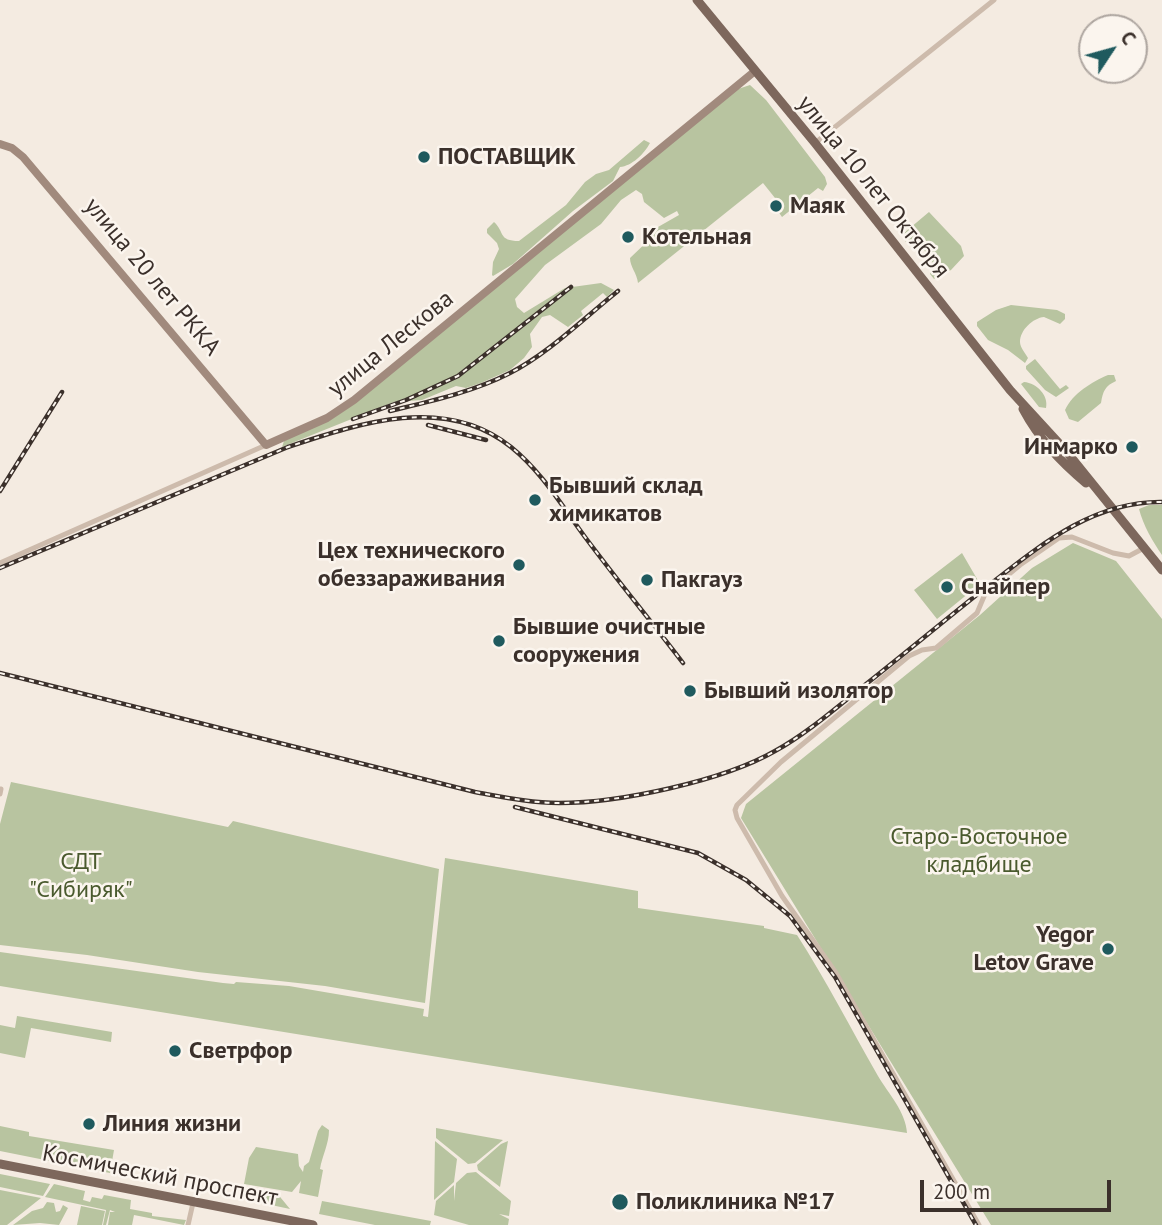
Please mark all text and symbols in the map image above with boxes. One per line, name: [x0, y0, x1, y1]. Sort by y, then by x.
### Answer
north arrow: [1078, 14, 1148, 84]
text: С: [1116, 26, 1141, 49]
street label: улица 10 лет Октября: [791, 90, 955, 284]
place label: ПОСТАВЩИК: [438, 143, 576, 171]
marker: ПОСТАВЩИК: [416, 149, 432, 165]
street label: улица 20 лет РККА: [78, 192, 226, 362]
place label: Маяк: [790, 192, 845, 220]
marker: Маяк: [768, 198, 784, 214]
place label: Котельная: [642, 223, 752, 251]
marker: Котельная: [620, 229, 636, 245]
street label: улица Лескова: [322, 285, 460, 403]
place label: Инмарко: [1024, 433, 1118, 461]
marker: Инмарко: [1124, 439, 1140, 455]
place label: Бывший склад химикатов: [549, 472, 703, 528]
marker: Бывший склад химикатов: [527, 492, 543, 508]
place label: Цех технического обеззараживания: [317, 537, 505, 593]
marker: Цех технического обеззараживания: [511, 557, 527, 573]
place label: Пакгауз: [661, 566, 743, 594]
marker: Пакгауз: [639, 572, 655, 588]
place label: Снайпер: [961, 573, 1050, 601]
marker: Снайпер: [939, 579, 955, 595]
place label: Бывшие очистные сооружения: [513, 613, 705, 669]
marker: Бывшие очистные сооружения: [491, 633, 507, 649]
place label: Бывший изолятор: [704, 677, 893, 705]
marker: Бывший изолятор: [682, 683, 698, 699]
park label: Старо-Восточное кладбище: [890, 823, 1068, 879]
park label: СДТ "Сибиряк": [29, 848, 133, 904]
place label: Yegor Letov Grave: [974, 921, 1094, 977]
marker: Yegor Letov Grave: [1100, 941, 1116, 957]
place label: Светрфор: [189, 1037, 292, 1065]
marker: Светрфор: [167, 1043, 183, 1059]
place label: Линия жизни: [103, 1110, 241, 1138]
marker: Линия жизни: [81, 1116, 97, 1132]
street label: Космический проспект: [40, 1139, 280, 1213]
scale bar: [924, 1166, 1115, 1210]
text: 200 m: [933, 1178, 990, 1205]
place label: Поликлиника №17: [636, 1188, 835, 1216]
marker: Поликлиника №17: [610, 1192, 630, 1212]

